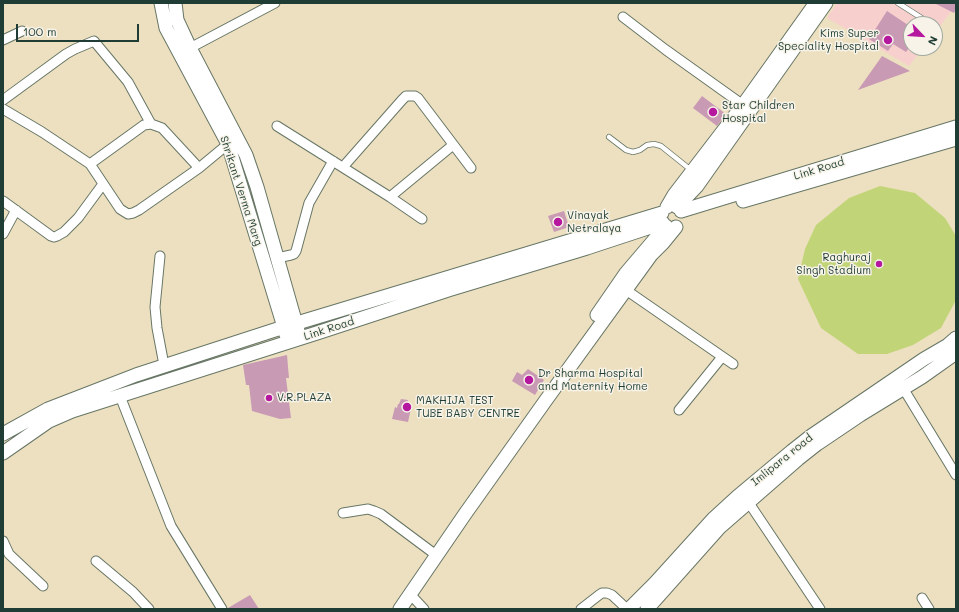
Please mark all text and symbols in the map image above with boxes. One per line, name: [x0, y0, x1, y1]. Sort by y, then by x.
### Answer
scale bar: [18, 16, 141, 42]
north arrow: [903, 16, 943, 56]
text: 100 m: [23, 23, 57, 39]
place label: Kims Super Speciality Hospital: [778, 27, 879, 53]
marker: Kims Super Speciality Hospital: [882, 34, 894, 46]
text: N: [925, 34, 942, 48]
place label: Star Children Hospital: [722, 99, 795, 125]
marker: Star Children Hospital: [707, 106, 719, 118]
street label: Shrikant Verma Marg: [217, 135, 265, 247]
street label: Link Road: [792, 155, 846, 183]
place label: Vinayak Netralaya: [567, 209, 621, 235]
marker: Vinayak Netralaya: [552, 216, 564, 228]
place label: Raghuraj Singh Stadium: [796, 251, 871, 277]
marker: Raghuraj Singh Stadium: [874, 259, 884, 269]
street label: Link Road: [302, 315, 356, 343]
place label: Dr Sharma Hospital and Maternity Home: [538, 367, 648, 393]
marker: Dr Sharma Hospital and Maternity Home: [523, 374, 535, 386]
place label: V.R.PLAZA: [277, 391, 332, 405]
marker: V.R.PLAZA: [264, 393, 274, 403]
place label: MAKHIJA TEST TUBE BABY CENTRE: [416, 394, 520, 420]
marker: MAKHIJA TEST TUBE BABY CENTRE: [401, 401, 413, 413]
street label: Imlipara road: [749, 431, 815, 489]

